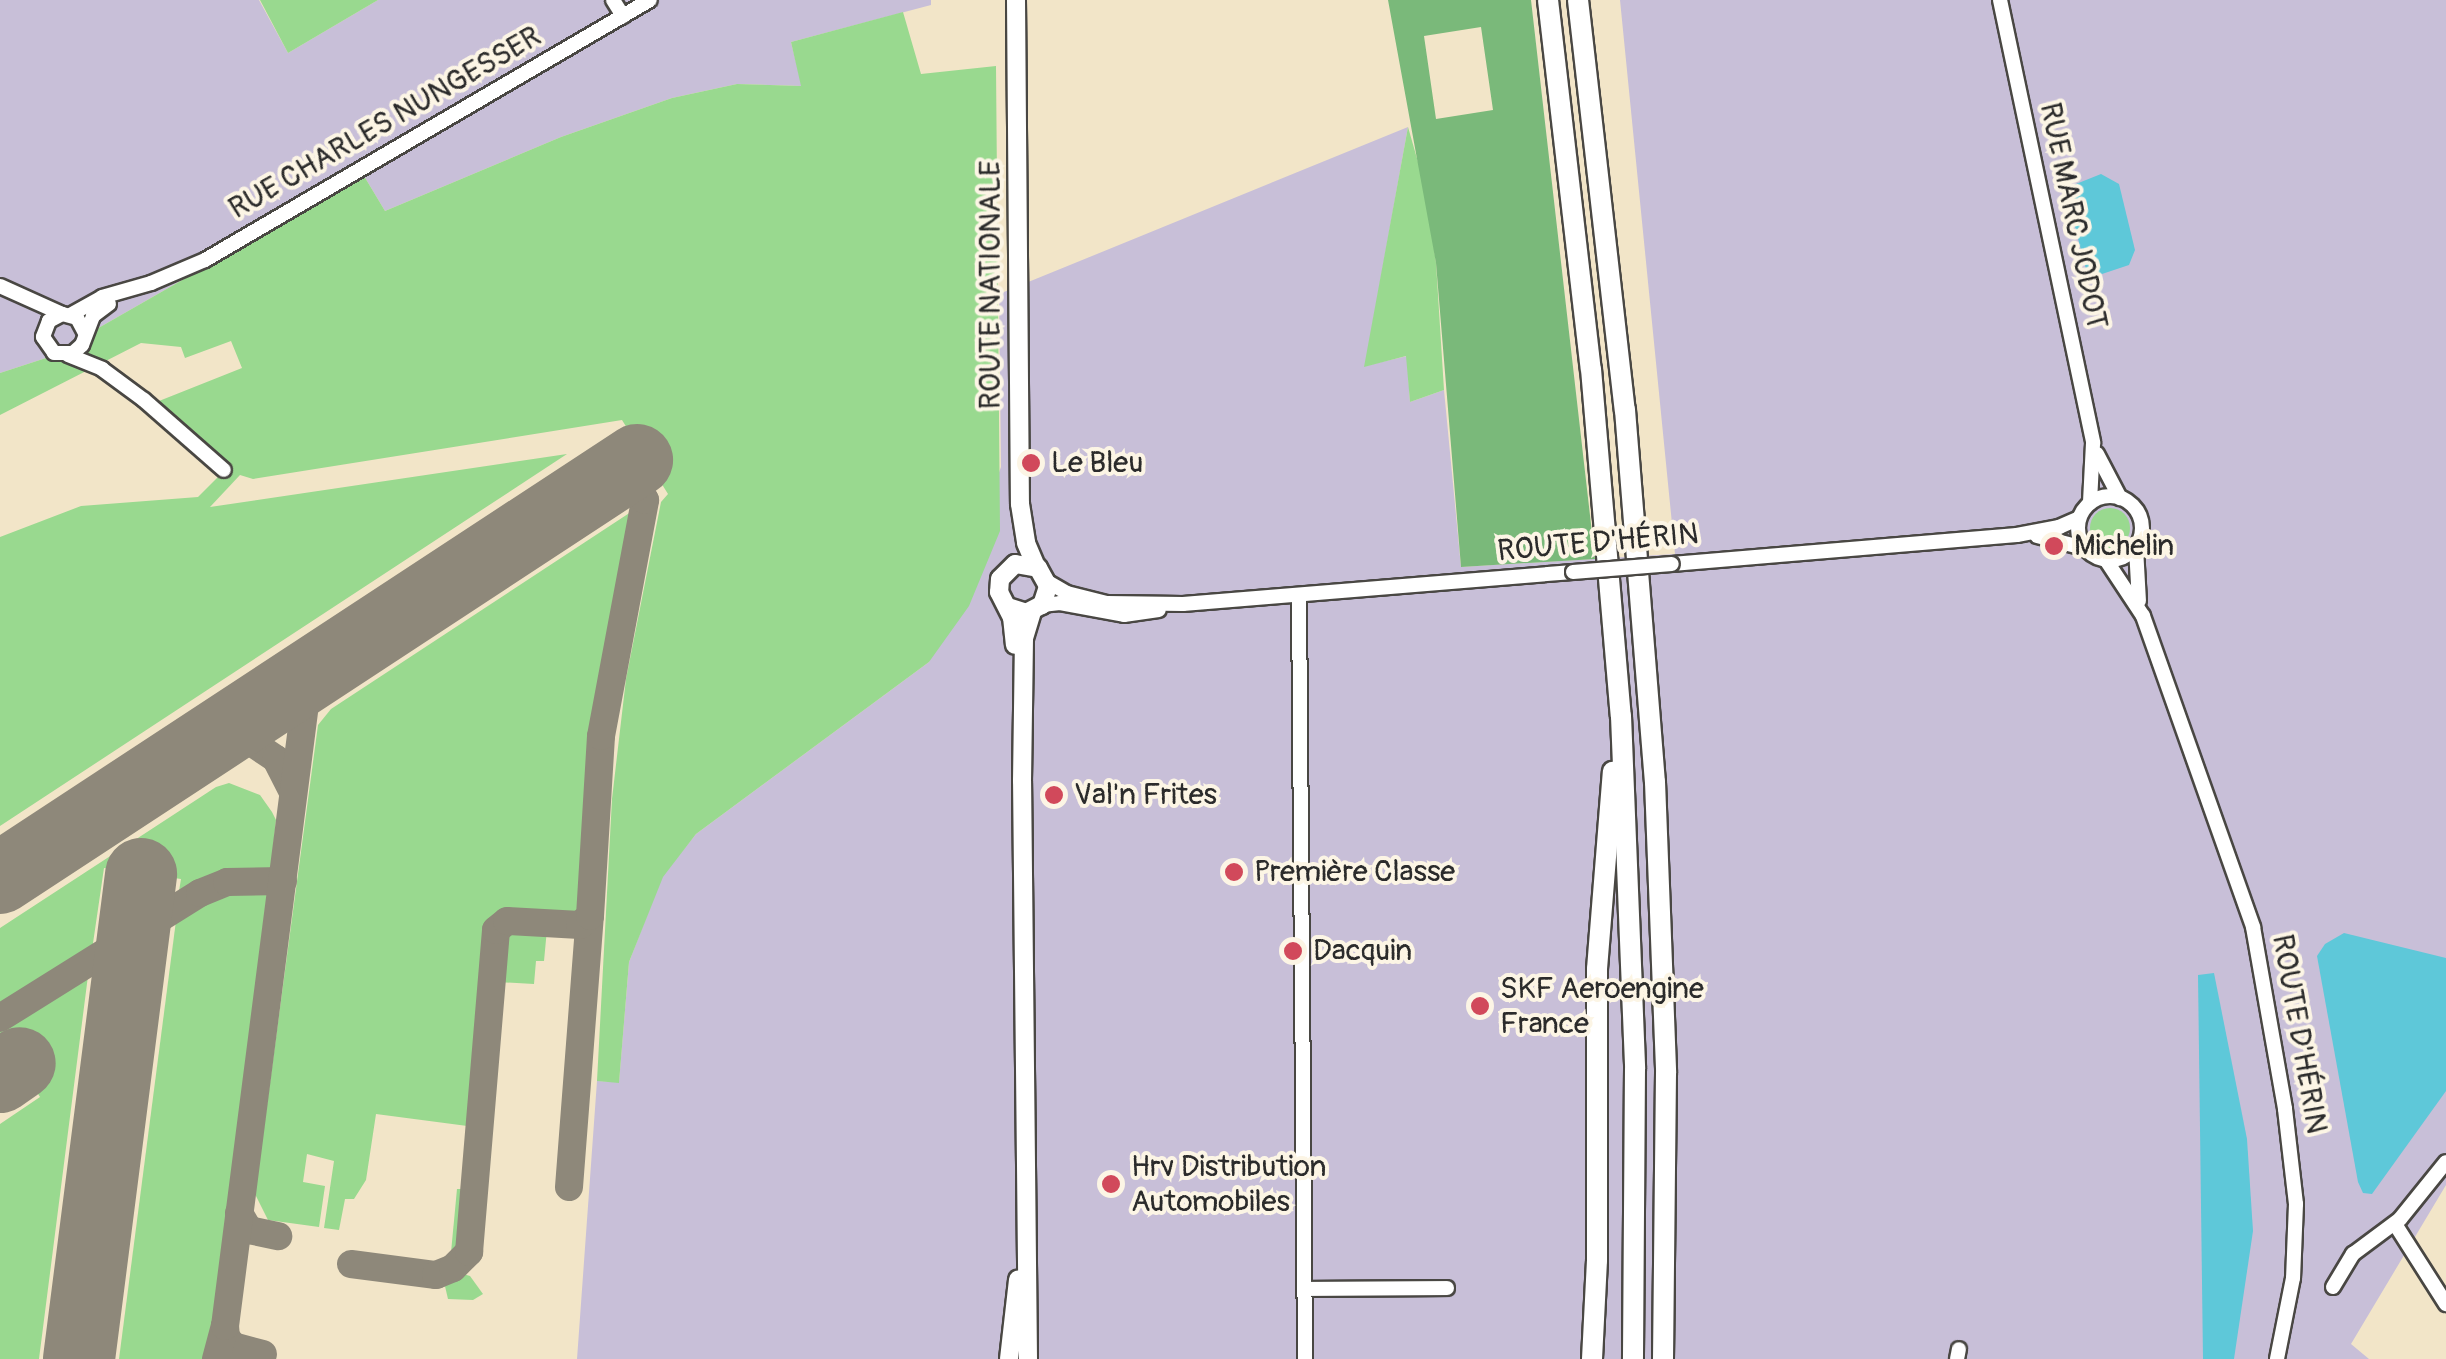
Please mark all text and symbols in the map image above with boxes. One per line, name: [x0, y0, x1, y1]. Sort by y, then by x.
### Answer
street label: RUE CHARLES NUNGESSER: [223, 19, 547, 227]
street label: RUE MARC JODOT: [2031, 99, 2115, 333]
street label: ROUTE NATIONALE: [973, 161, 1009, 409]
place label: Le Bleu: [1051, 445, 1143, 481]
marker: Le Bleu: [1020, 452, 1042, 474]
street label: ROUTE D'HÉRIN: [1496, 516, 1700, 570]
place label: Michelin: [2074, 528, 2174, 564]
marker: Michelin: [2043, 535, 2065, 557]
place label: Val'n Frites: [1074, 777, 1217, 813]
marker: Val'n Frites: [1043, 784, 1065, 806]
place label: Première Classe: [1254, 854, 1455, 890]
marker: Première Classe: [1223, 861, 1245, 883]
street label: ROUTE D'HÉRIN: [2264, 932, 2334, 1136]
place label: Dacquin: [1313, 933, 1412, 969]
marker: Dacquin: [1282, 940, 1304, 962]
place label: SKF Aeroengine France: [1500, 971, 1704, 1042]
marker: SKF Aeroengine France: [1469, 995, 1491, 1017]
place label: Hrv Distribution Automobiles: [1131, 1149, 1326, 1220]
marker: Hrv Distribution Automobiles: [1100, 1173, 1122, 1195]

